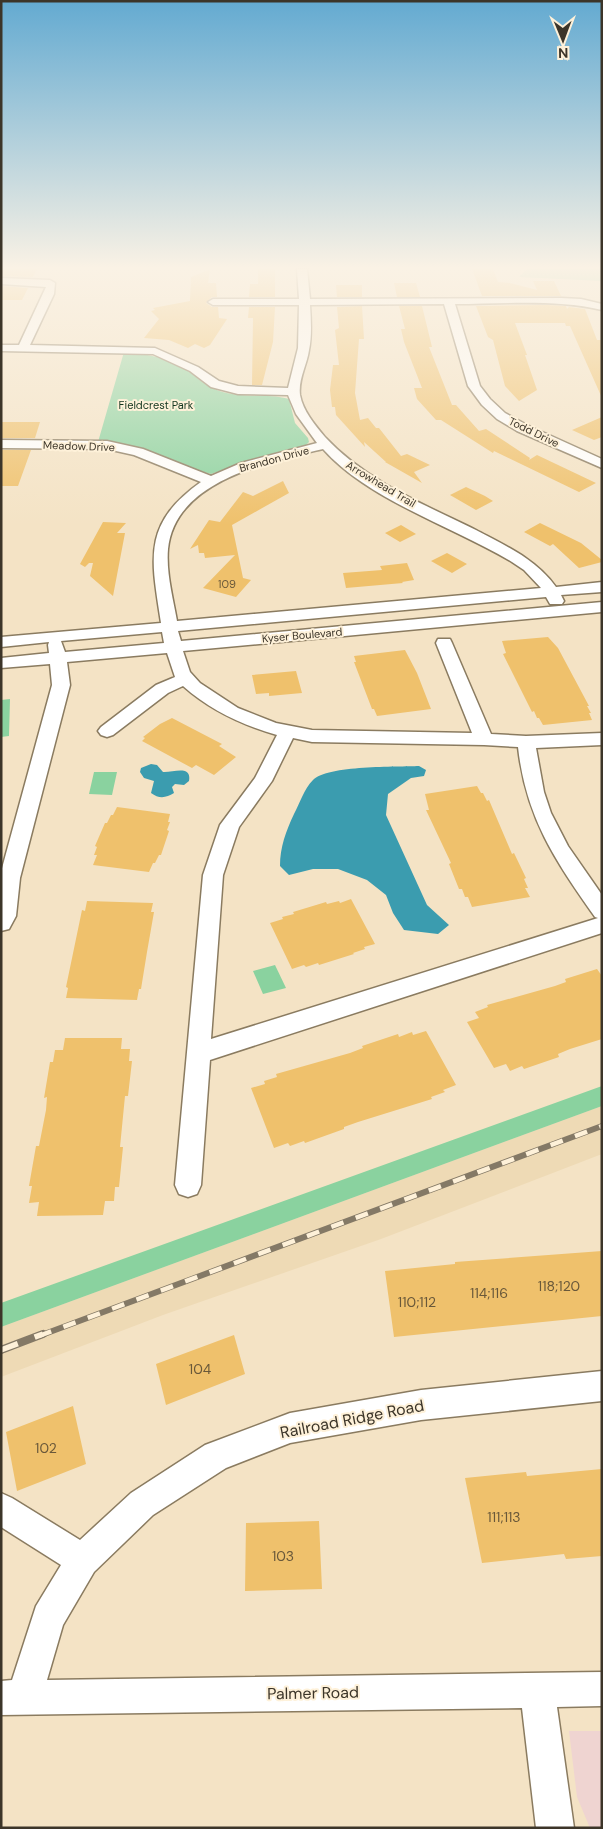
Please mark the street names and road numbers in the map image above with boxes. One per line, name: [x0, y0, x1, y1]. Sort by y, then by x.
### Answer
street label: Todd Drive: [506, 414, 562, 450]
street label: Meadow Drive: [43, 438, 115, 454]
street label: Brandon Drive: [238, 443, 310, 475]
street label: Arrowhead Trail: [344, 458, 418, 510]
street label: Kyser Boulevard: [261, 625, 343, 645]
street label: Railroad Ridge Road: [278, 1395, 426, 1443]
street label: Palmer Road: [267, 1682, 359, 1704]

